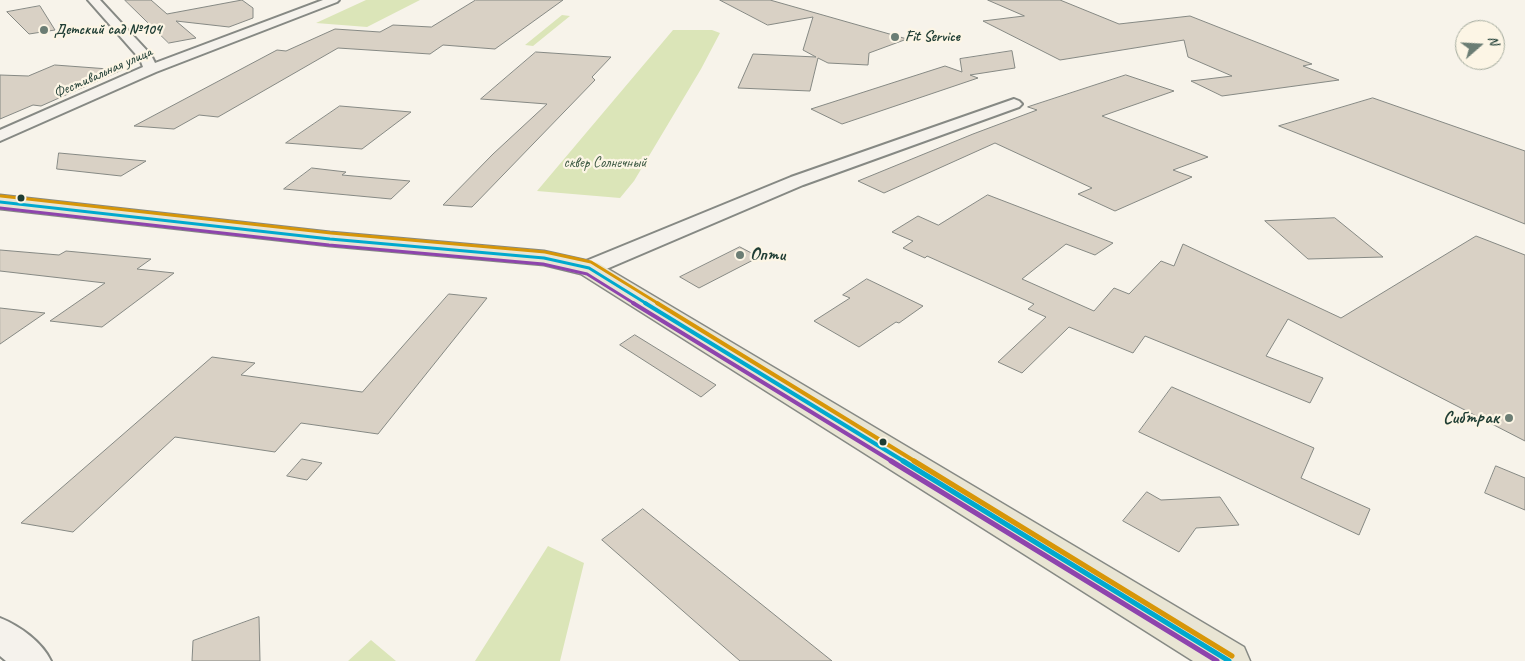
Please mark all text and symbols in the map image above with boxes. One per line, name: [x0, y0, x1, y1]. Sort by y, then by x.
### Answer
north arrow: [1455, 20, 1505, 70]
place label: Детский сад №104: [54, 21, 161, 39]
marker: Детский сад №104: [38, 24, 50, 36]
place label: Fit Service: [905, 28, 960, 46]
marker: Fit Service: [889, 31, 901, 43]
text: N: [1484, 33, 1503, 47]
street label: Фестивальная улица: [51, 43, 155, 103]
park label: сквер Солнечный: [564, 154, 646, 172]
unlabelled marker: [16, 193, 26, 203]
place label: Опти: [750, 244, 785, 266]
marker: Опти: [734, 249, 746, 261]
place label: Сибтрак: [1443, 407, 1499, 429]
marker: Сибтрак: [1503, 412, 1515, 424]
unlabelled marker: [878, 437, 888, 447]

